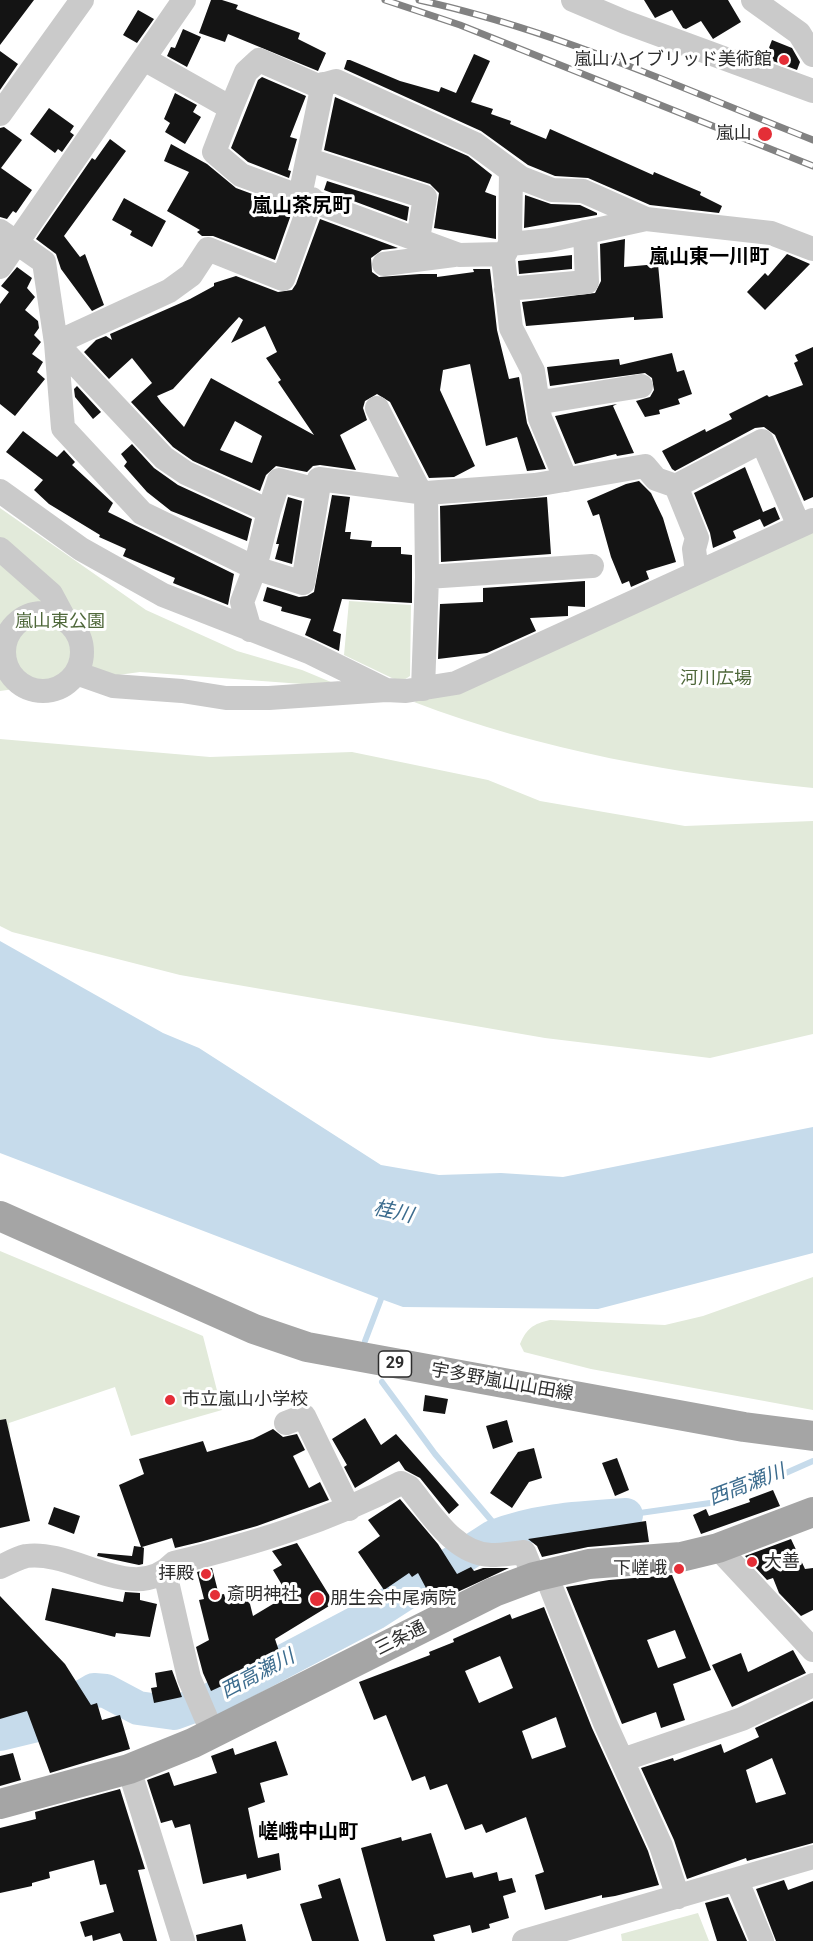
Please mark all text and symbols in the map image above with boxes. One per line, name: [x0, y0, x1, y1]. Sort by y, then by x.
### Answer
place label: 嵐山ハイブリッド美術館: [574, 49, 772, 71]
marker: 嵐山ハイブリッド美術館: [777, 53, 791, 67]
place label: 嵐山: [716, 123, 752, 145]
marker: 嵐山: [756, 125, 774, 143]
district label: 嵐山茶尻町: [252, 195, 352, 219]
district label: 嵐山東一川町: [649, 246, 769, 270]
park label: 嵐山東公園: [15, 611, 105, 633]
park label: 河川広場: [680, 668, 752, 690]
water label: 桂川: [371, 1197, 415, 1229]
road number: 29: [378, 1351, 412, 1377]
street label: 宇多野嵐山山田線: [429, 1360, 575, 1406]
place label: 市立嵐山小学校: [182, 1389, 308, 1411]
marker: 市立嵐山小学校: [163, 1393, 177, 1407]
water label: 西高瀬川: [705, 1460, 789, 1512]
place label: 大善: [764, 1551, 800, 1573]
marker: 大善: [745, 1555, 759, 1569]
place label: 下嵯峨: [613, 1558, 667, 1580]
marker: 下嵯峨: [672, 1562, 686, 1576]
place label: 拝殿: [158, 1563, 194, 1585]
marker: 拝殿: [199, 1567, 213, 1581]
place label: 斎明神社: [227, 1584, 299, 1606]
marker: 斎明神社: [208, 1588, 222, 1602]
place label: 朋生会中尾病院: [330, 1588, 456, 1610]
marker: 朋生会中尾病院: [308, 1590, 326, 1608]
street label: 三条通: [372, 1617, 430, 1661]
water label: 西高瀬川: [217, 1646, 299, 1704]
district label: 嵯峨中山町: [258, 1821, 358, 1845]

